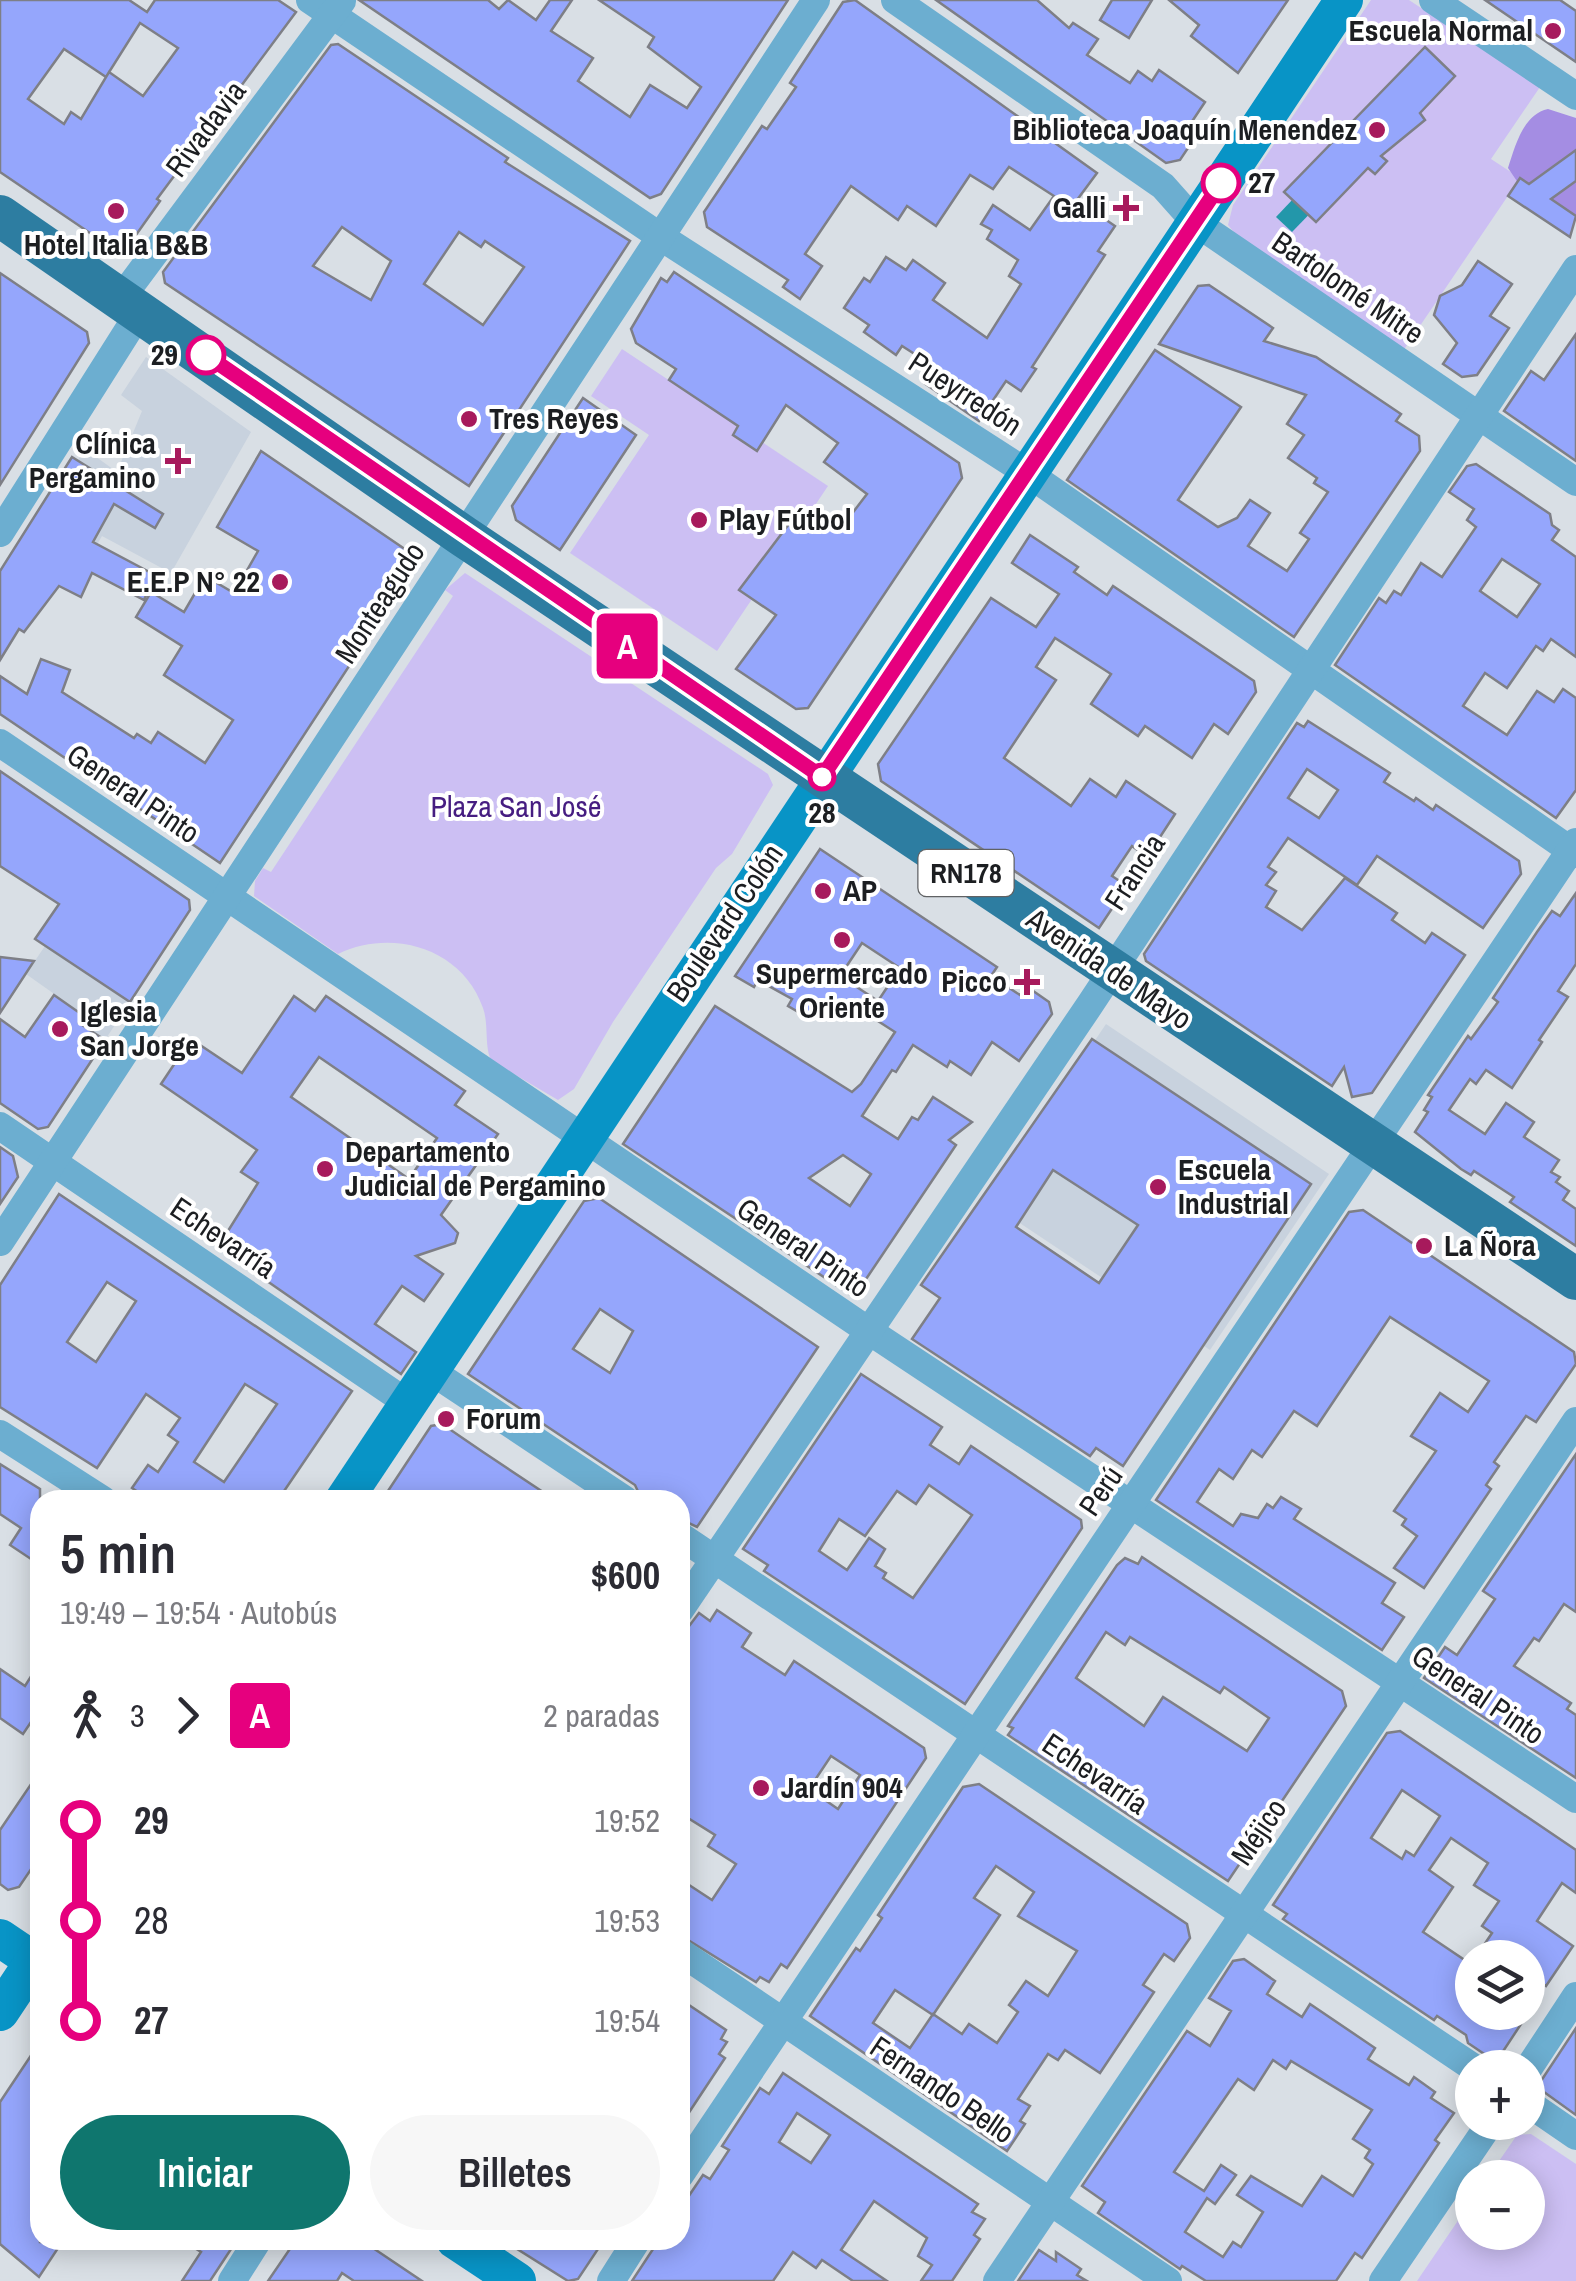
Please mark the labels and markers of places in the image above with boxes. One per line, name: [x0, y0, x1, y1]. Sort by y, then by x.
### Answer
place label: Escuela Normal: [1348, 10, 1533, 50]
marker: Escuela Normal: [1542, 20, 1564, 42]
place label: Biblioteca Joaquín Menendez: [1013, 109, 1357, 149]
marker: Biblioteca Joaquín Menendez: [1366, 119, 1388, 141]
place label: 27: [1248, 162, 1275, 202]
marker: 27: [1202, 164, 1240, 202]
place label: Galli: [1053, 187, 1106, 227]
marker: Galli: [1115, 197, 1137, 219]
marker: Hotel Italia B&B: [105, 200, 127, 222]
place label: Hotel Italia B&B: [24, 224, 208, 264]
place label: 29: [151, 334, 178, 374]
marker: 29: [187, 336, 225, 374]
place label: Tres Reyes: [489, 398, 619, 438]
marker: Tres Reyes: [458, 408, 480, 430]
place label: Clínica Pergamino: [29, 423, 156, 497]
marker: Clínica Pergamino: [165, 448, 191, 474]
place label: Play Fútbol: [719, 499, 852, 539]
marker: Play Fútbol: [688, 509, 710, 531]
place label: E.E.P N° 22: [127, 561, 260, 601]
marker: E.E.P N° 22: [269, 571, 291, 593]
marker: 28: [809, 764, 835, 790]
place label: 28: [808, 792, 836, 832]
place label: AP: [843, 870, 877, 910]
marker: AP: [812, 880, 834, 902]
marker: Supermercado Oriente: [831, 929, 853, 951]
place label: Supermercado Oriente: [756, 953, 928, 1027]
place label: Picco: [941, 961, 1007, 1001]
marker: Picco: [1016, 971, 1038, 993]
place label: Iglesia San Jorge: [80, 991, 199, 1065]
marker: Iglesia San Jorge: [49, 1018, 71, 1040]
place label: Departamento Judicial de Pergamino: [345, 1131, 606, 1205]
place label: Escuela Industrial: [1178, 1149, 1289, 1223]
marker: Departamento Judicial de Pergamino: [314, 1158, 336, 1180]
marker: Escuela Industrial: [1147, 1176, 1169, 1198]
place label: La Ñora: [1444, 1225, 1536, 1265]
marker: La Ñora: [1413, 1235, 1435, 1257]
place label: Forum: [466, 1398, 541, 1438]
marker: Forum: [435, 1408, 457, 1430]
place label: Jardín 904: [781, 1767, 903, 1807]
marker: Jardín 904: [750, 1777, 772, 1799]

